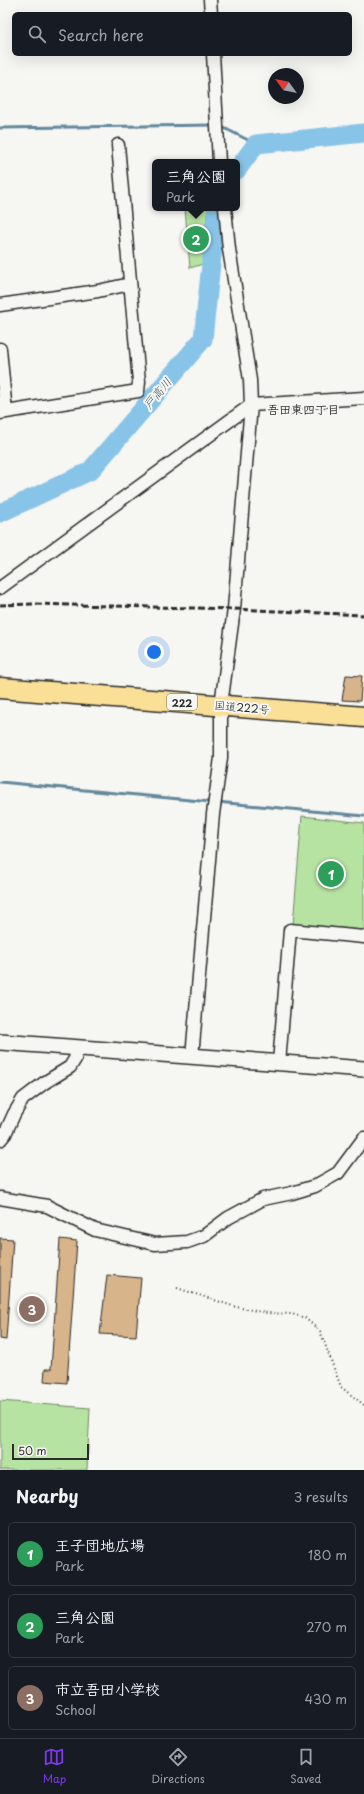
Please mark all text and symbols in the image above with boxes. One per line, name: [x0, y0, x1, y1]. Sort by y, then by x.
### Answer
search box: [12, 12, 352, 56]
icon: search: [26, 23, 48, 45]
text: Search here: [58, 23, 144, 46]
north arrow: [268, 68, 304, 104]
popup: [152, 159, 240, 211]
text: 三角公園: [166, 164, 226, 187]
text: Park: [166, 187, 195, 206]
pin: 2: [183, 224, 209, 254]
water label: 戸高川: [139, 373, 175, 413]
district label: 吾田東四丁目: [267, 400, 339, 418]
your location: [144, 642, 164, 662]
road number: 222: [167, 694, 197, 710]
street label: 国道222号: [214, 696, 270, 718]
pin: 1: [318, 859, 344, 889]
pin: 3: [19, 1294, 45, 1324]
scale bar: [12, 1442, 89, 1461]
text: 50 m: [18, 1442, 47, 1459]
text: Nearby: [16, 1483, 78, 1509]
text: 3 results: [294, 1487, 348, 1506]
text: 王子団地広場: [55, 1533, 145, 1556]
text: 1: [27, 1545, 33, 1564]
text: 180 m: [308, 1545, 347, 1564]
text: Park: [55, 1556, 84, 1575]
text: 三角公園: [55, 1605, 115, 1628]
text: 2: [25, 1617, 35, 1636]
text: 270 m: [306, 1617, 347, 1636]
text: Park: [55, 1628, 84, 1647]
text: 市立吾田小学校: [55, 1677, 160, 1700]
text: 3: [26, 1689, 34, 1708]
text: 430 m: [305, 1689, 347, 1708]
text: School: [55, 1700, 96, 1719]
tab: Map: [43, 1746, 66, 1787]
tab: Directions: [151, 1746, 205, 1787]
tab: Saved: [290, 1746, 321, 1787]

